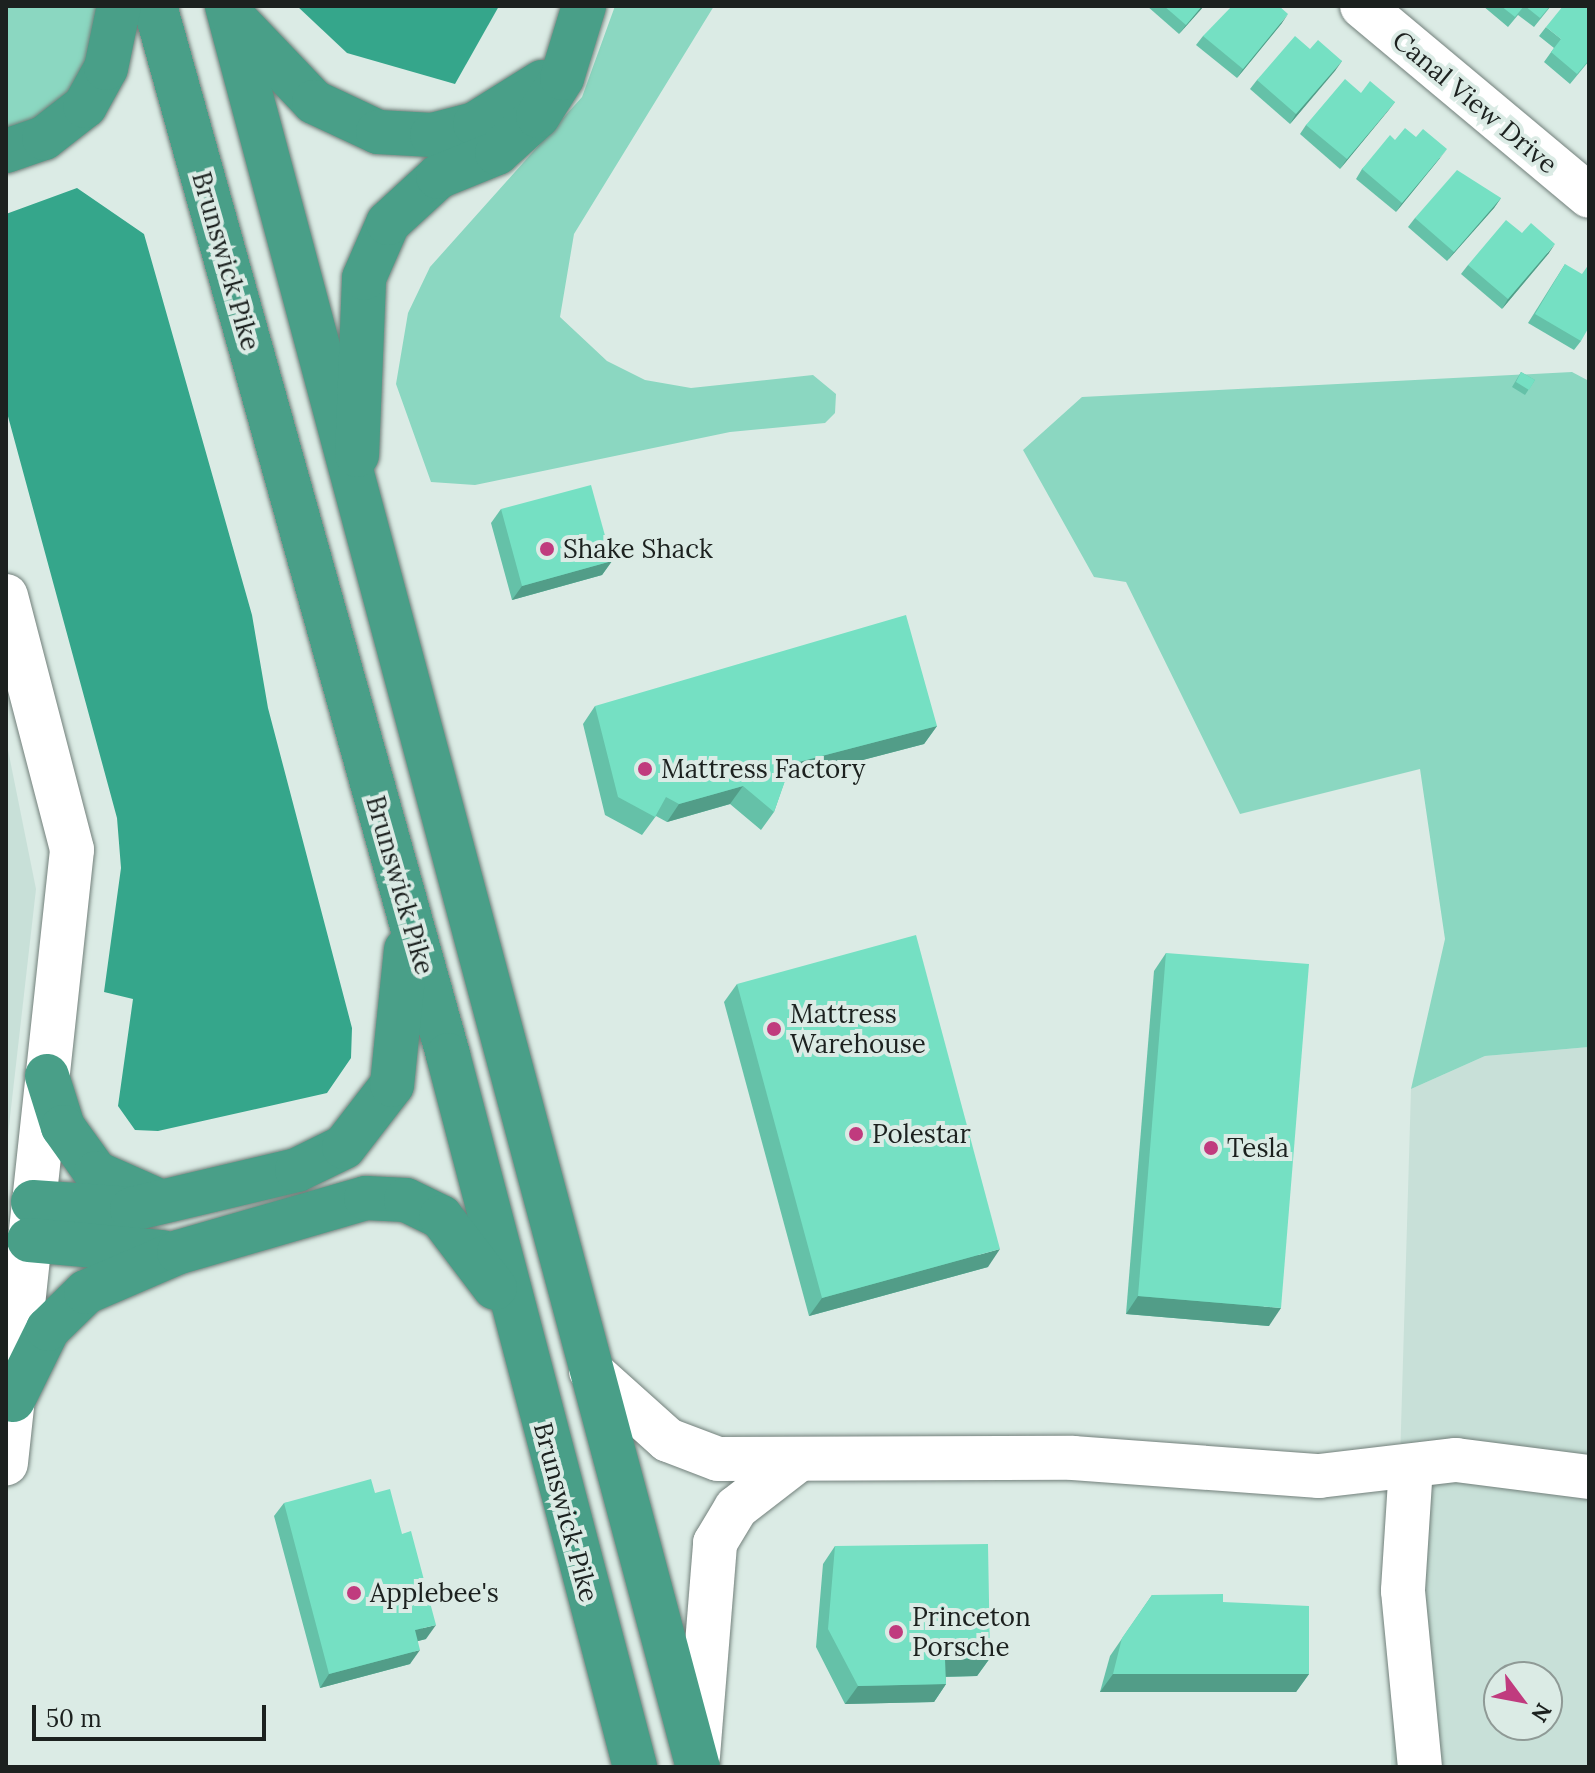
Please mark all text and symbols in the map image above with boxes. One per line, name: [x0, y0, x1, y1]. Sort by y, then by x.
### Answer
street label: Canal View Drive: [1386, 24, 1564, 180]
street label: Brunswick Pike: [186, 168, 266, 354]
place label: Shake Shack: [563, 533, 713, 565]
marker: Shake Shack: [538, 540, 556, 558]
place label: Mattress Factory: [661, 753, 866, 785]
marker: Mattress Factory: [636, 760, 654, 778]
street label: Brunswick Pike: [360, 792, 440, 978]
place label: Mattress Warehouse: [790, 998, 926, 1060]
marker: Mattress Warehouse: [765, 1020, 783, 1038]
place label: Polestar: [872, 1118, 971, 1150]
marker: Polestar: [847, 1125, 865, 1143]
place label: Tesla: [1227, 1132, 1289, 1164]
marker: Tesla: [1202, 1139, 1220, 1157]
street label: Brunswick Pike: [527, 1419, 605, 1605]
place label: Applebee's: [370, 1577, 499, 1609]
marker: Applebee's: [345, 1584, 363, 1602]
place label: Princeton Porsche: [912, 1601, 1031, 1662]
marker: Princeton Porsche: [887, 1623, 905, 1641]
north arrow: [1483, 1661, 1563, 1741]
scale bar: [36, 1689, 270, 1739]
text: N: [1525, 1698, 1558, 1727]
text: 50 m: [46, 1703, 102, 1734]

